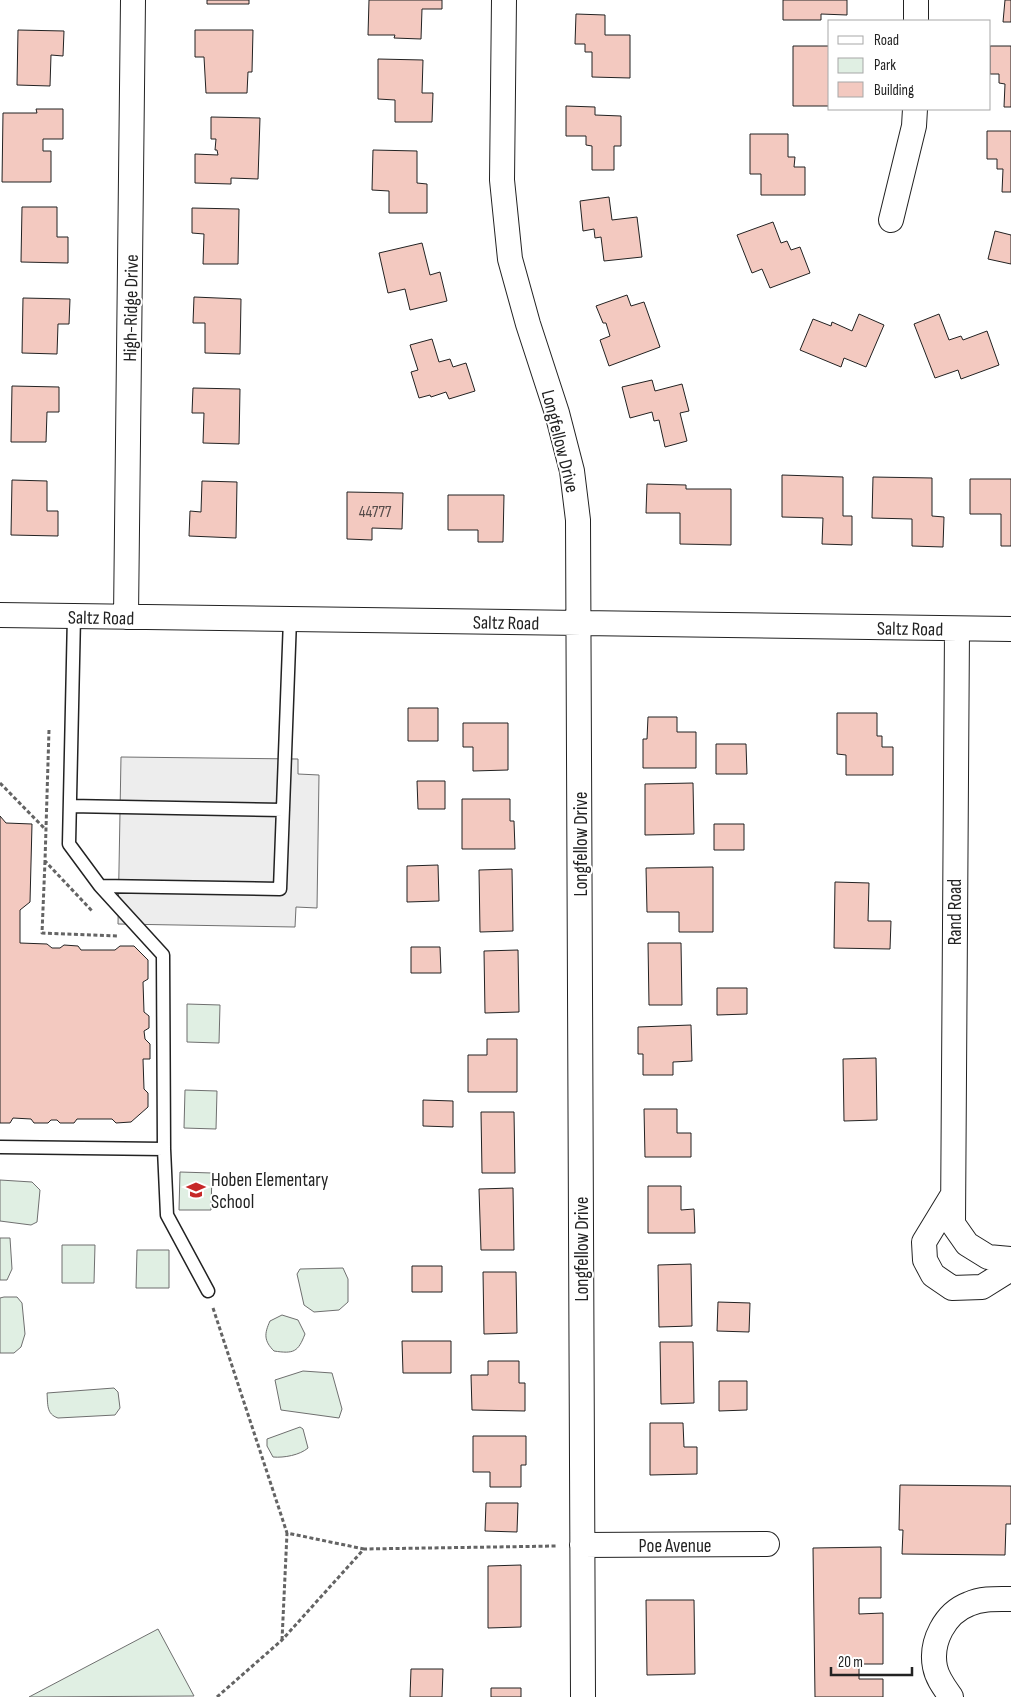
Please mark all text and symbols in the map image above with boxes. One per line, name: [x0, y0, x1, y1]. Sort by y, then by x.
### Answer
legend: [828, 20, 991, 110]
text: Road: [874, 31, 899, 50]
text: Park: [874, 56, 896, 75]
text: Building: [874, 81, 914, 100]
street label: High-Ridge Drive: [119, 254, 144, 362]
street label: Longfellow Drive: [536, 388, 583, 495]
house number: 44777: [359, 503, 392, 522]
street label: Saltz Road: [68, 606, 134, 631]
street label: Saltz Road: [473, 611, 539, 636]
street label: Saltz Road: [877, 617, 943, 642]
street label: Longfellow Drive: [570, 792, 593, 896]
street label: Rand Road: [944, 879, 967, 945]
place label: Hoben Elementary School: [211, 1169, 329, 1214]
school or university icon: Hoben Elementary School: [185, 1179, 207, 1201]
street label: Longfellow Drive: [571, 1197, 594, 1301]
street label: Poe Avenue: [638, 1535, 712, 1558]
scale bar: [831, 1644, 912, 1676]
text: 20 m: [838, 1653, 863, 1672]

